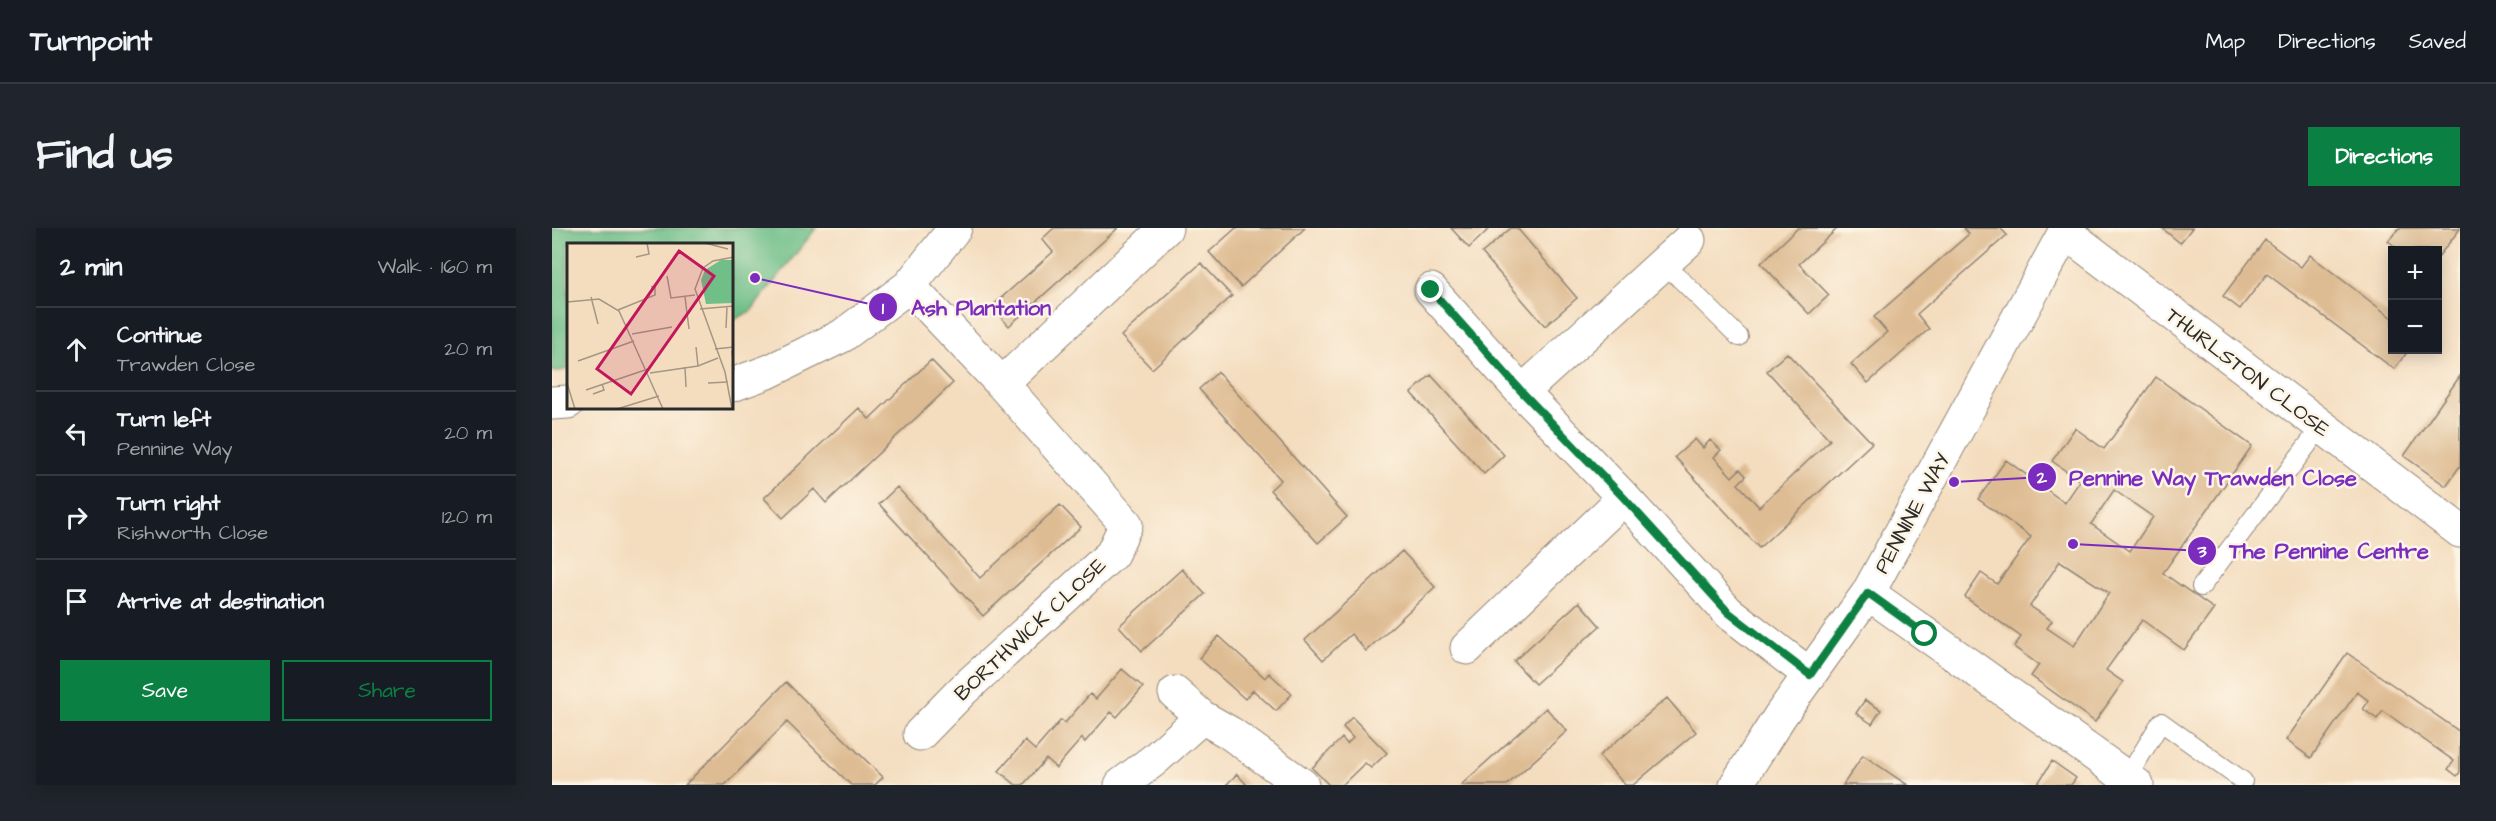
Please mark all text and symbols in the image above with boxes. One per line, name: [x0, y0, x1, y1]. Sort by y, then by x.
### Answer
text: Turnpoint: [30, 22, 152, 61]
text: Map: [2205, 27, 2245, 56]
text: Directions: [2278, 27, 2376, 56]
text: Saved: [2409, 27, 2466, 56]
text: Find us: [36, 127, 173, 185]
button: Directions: [2308, 127, 2460, 186]
inset map: [567, 243, 734, 410]
map controls: [2388, 246, 2442, 354]
button: +: [2388, 246, 2442, 300]
text: 2 min: [60, 249, 122, 285]
text: Walk · 160 m: [377, 253, 492, 281]
route end: [1417, 276, 1443, 302]
callout: Ash Plantation: [868, 287, 1063, 327]
text: Ash Plantation: [911, 293, 1051, 324]
text: 1: [882, 296, 885, 321]
button: −: [2388, 300, 2442, 354]
street label: THURLSTON CLOSE: [2160, 301, 2336, 444]
text: Continue: [117, 320, 202, 351]
icon: ahead: [60, 333, 93, 366]
text: 20 m: [444, 335, 492, 363]
text: Trawden Close: [117, 351, 255, 379]
text: Turn left: [117, 404, 211, 435]
icon: left: [60, 417, 93, 450]
text: 20 m: [444, 419, 492, 447]
text: Pennine Way: [117, 435, 232, 463]
street label: PENNINE WAY: [1867, 448, 1958, 579]
callout: Pennine Way Trawden Close: [2027, 457, 2369, 497]
text: Pennine Way Trawden Close: [2069, 463, 2357, 496]
text: 2: [2036, 465, 2048, 490]
text: Turn right: [117, 488, 220, 519]
icon: right: [60, 501, 93, 534]
text: 120 m: [442, 503, 492, 531]
text: Rishworth Close: [117, 519, 268, 547]
callout: The Pennine Centre: [2187, 531, 2440, 571]
text: The Pennine Centre: [2228, 536, 2429, 567]
text: 3: [2196, 539, 2207, 564]
street label: BORTHWICK CLOSE: [948, 551, 1113, 708]
icon: arrive: [60, 585, 93, 618]
text: Arrive at destination: [117, 586, 324, 617]
route start: [1911, 620, 1937, 646]
button: Save: [60, 660, 270, 721]
button: Share: [282, 660, 492, 721]

